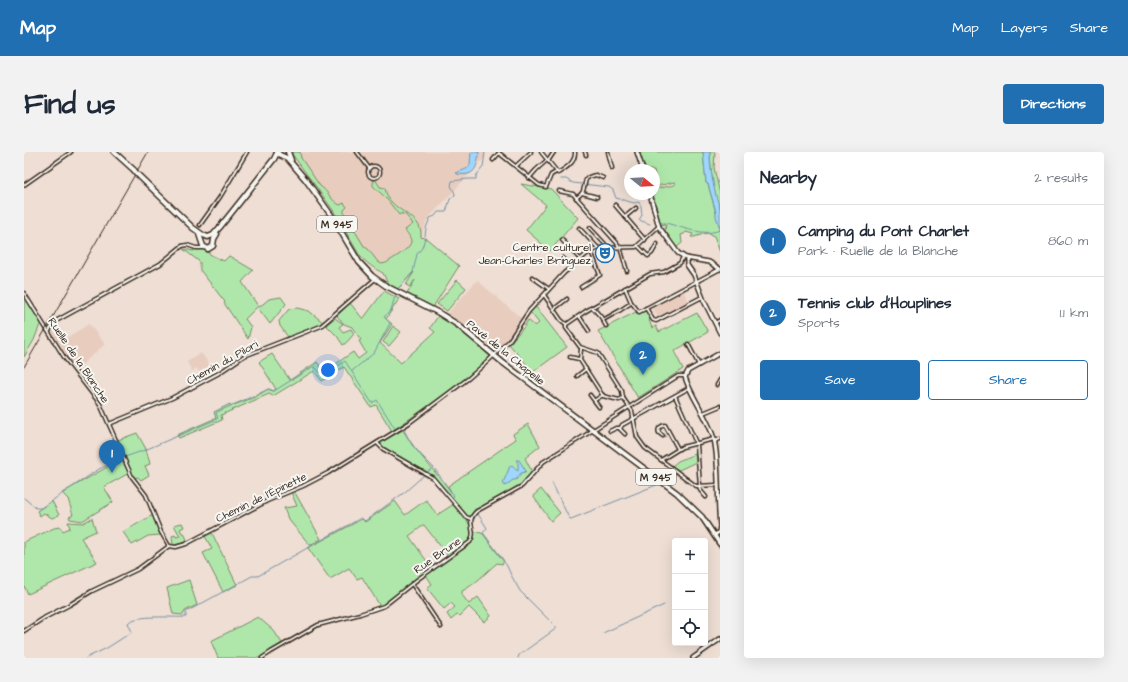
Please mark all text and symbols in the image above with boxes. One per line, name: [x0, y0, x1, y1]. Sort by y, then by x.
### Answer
text: Map: [20, 15, 56, 42]
text: Map: [952, 18, 979, 38]
text: Layers: [1001, 18, 1048, 38]
text: Share: [1070, 18, 1108, 38]
button: Directions: [1003, 84, 1104, 124]
text: Find us: [24, 85, 115, 124]
north arrow: [624, 164, 660, 200]
text: Nearby: [760, 166, 817, 190]
text: 2 results: [1034, 169, 1088, 187]
road number: M 945: [317, 216, 357, 232]
text: Camping du Pont Charlet: [798, 221, 969, 242]
text: 1: [772, 232, 774, 250]
text: 860 m: [1048, 232, 1088, 250]
place label: Centre culturel Jean-Charles Bringuez: [478, 240, 592, 269]
theatre icon: Centre culturel Jean-Charles Bringuez: [594, 242, 616, 264]
text: Park · Ruelle de la Blanche: [798, 242, 958, 260]
text: Tennis club d'Houplines: [798, 293, 952, 314]
text: 2: [769, 304, 777, 322]
text: 1.1 km: [1060, 304, 1088, 322]
text: Sports: [798, 314, 840, 332]
street label: Ruelle de la Blanche: [44, 315, 113, 406]
street label: Pavé de la Chapelle: [463, 316, 548, 389]
street label: Chemin du Pilori: [184, 336, 261, 388]
pin: 2: [630, 342, 656, 375]
your location: [318, 360, 338, 380]
button: Save: [760, 360, 920, 400]
button: Share: [928, 360, 1088, 400]
pin: 1: [99, 440, 125, 473]
street label: Chemin de l'Épinette: [213, 469, 309, 526]
road number: M 945: [636, 469, 676, 485]
street label: Rue Brune: [411, 534, 464, 577]
map controls: [672, 538, 708, 646]
button: +: [672, 538, 708, 574]
button: −: [672, 574, 708, 610]
button: locate: [672, 610, 708, 646]

